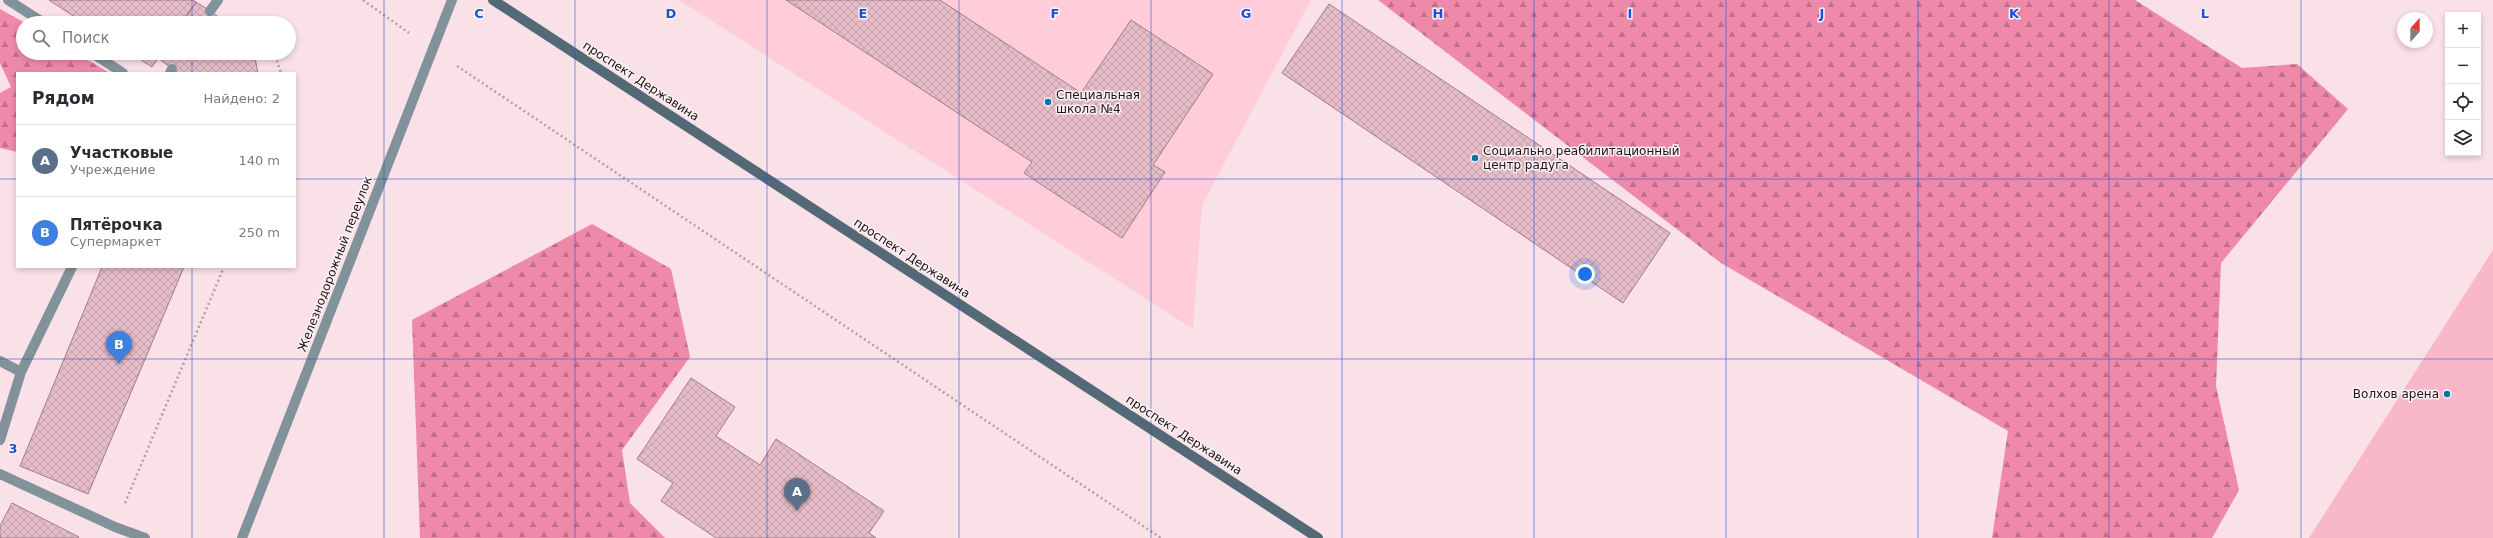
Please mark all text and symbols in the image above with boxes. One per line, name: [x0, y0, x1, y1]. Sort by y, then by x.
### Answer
text: C: [474, 6, 484, 21]
text: D: [666, 6, 677, 21]
text: E: [859, 6, 867, 21]
text: F: [1051, 6, 1059, 21]
text: G: [1241, 6, 1251, 21]
text: H: [1433, 6, 1443, 21]
text: I: [1628, 6, 1632, 21]
text: J: [1819, 6, 1824, 21]
text: K: [2009, 6, 2020, 21]
text: L: [2201, 6, 2209, 21]
north arrow: [2397, 12, 2433, 48]
map controls: [2445, 12, 2481, 156]
button: +: [2445, 12, 2481, 48]
search box: [16, 16, 296, 60]
icon: search: [30, 27, 52, 49]
text: Поиск: [62, 29, 110, 47]
street label: проспект Державина: [580, 38, 702, 124]
button: −: [2445, 48, 2481, 84]
button: locate: [2445, 84, 2481, 120]
text: Рядом: [32, 88, 95, 108]
place label: Специальная школа №4: [1056, 88, 1140, 116]
text: Найдено: 2: [204, 91, 280, 106]
marker: Специальная школа №4: [1043, 97, 1053, 107]
button: layers: [2445, 120, 2481, 156]
text: Участковые: [70, 144, 173, 162]
place label: Социально реабилитационный центр радуга: [1483, 144, 1679, 172]
text: A: [40, 153, 50, 168]
text: 140 m: [238, 153, 280, 168]
marker: Социально реабилитационный центр радуга: [1470, 153, 1480, 163]
text: Учреждение: [70, 162, 156, 177]
street label: Железнодорожный переулок: [295, 174, 375, 354]
street label: проспект Державина: [851, 215, 973, 301]
text: Пятёрочка: [70, 216, 163, 234]
text: B: [40, 225, 50, 240]
text: 250 m: [238, 225, 280, 240]
text: Супермаркет: [70, 234, 161, 249]
your location: [1575, 264, 1595, 284]
pin: B: [106, 331, 132, 364]
place label: Волхов арена: [2353, 387, 2439, 401]
marker: Волхов арена: [2442, 389, 2452, 399]
street label: проспект Державина: [1123, 392, 1245, 478]
text: 3: [8, 441, 18, 456]
pin: A: [784, 478, 810, 511]

